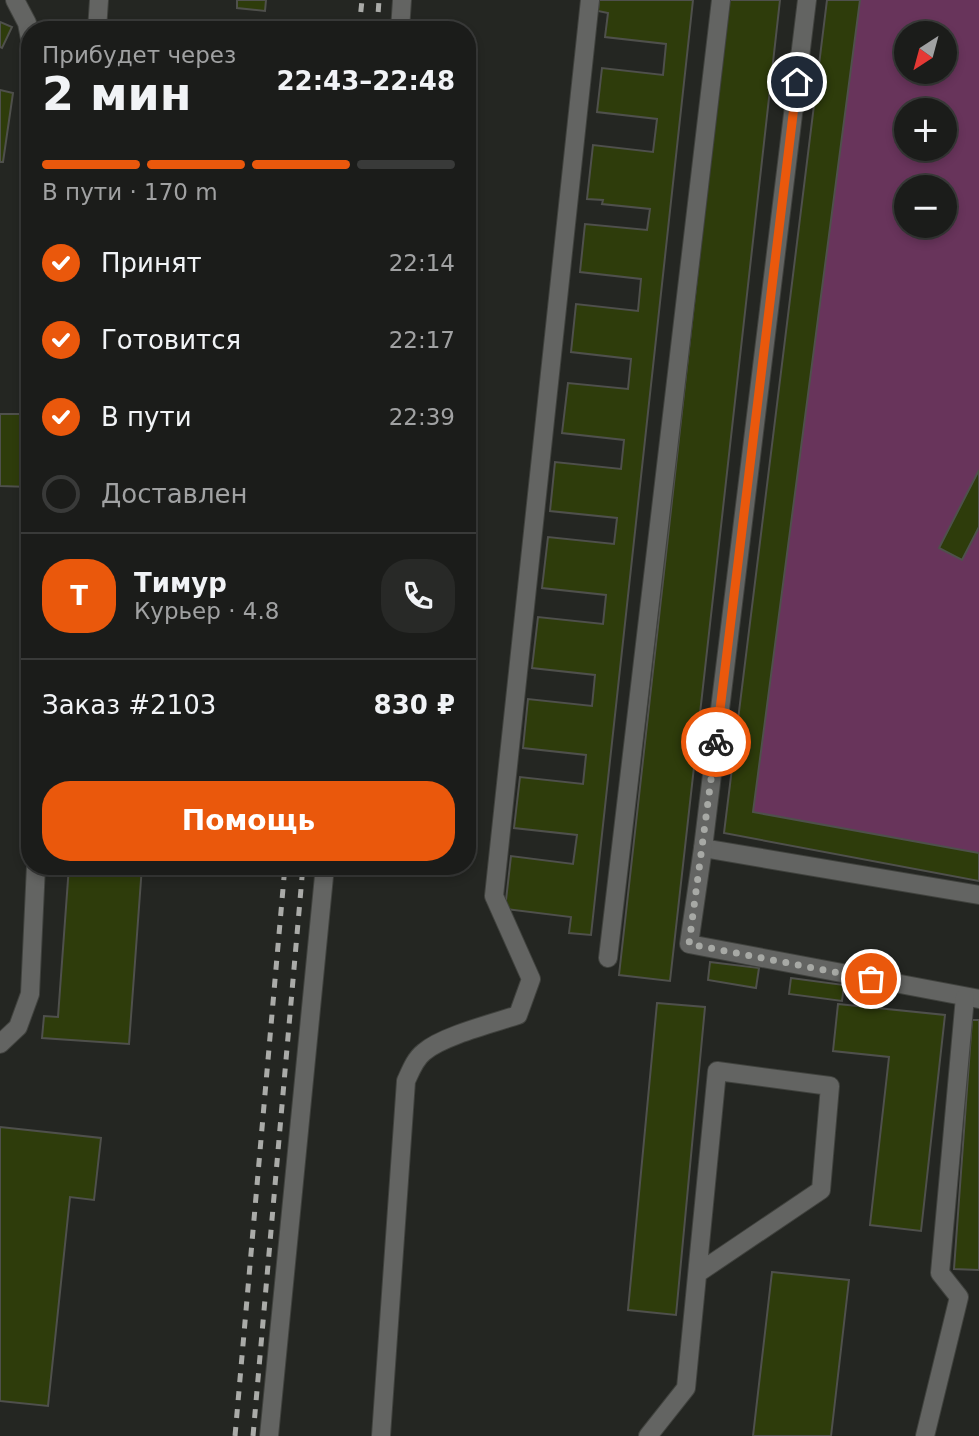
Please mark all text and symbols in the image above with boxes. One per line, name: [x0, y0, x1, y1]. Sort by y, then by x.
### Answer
north arrow: [894, 21, 957, 84]
map controls: [894, 21, 957, 238]
text: Прибудет через: [42, 42, 236, 68]
pin: [767, 52, 827, 112]
icon: home: [778, 63, 816, 101]
text: 22:43–22:48: [276, 66, 455, 96]
text: 2 мин: [42, 67, 192, 121]
button: +: [894, 98, 957, 161]
button: −: [894, 175, 957, 238]
text: В пути · 170 m: [42, 179, 218, 205]
icon: check: [42, 244, 80, 282]
text: Принят: [101, 248, 202, 278]
text: 22:14: [389, 250, 455, 276]
icon: check: [42, 321, 80, 359]
text: Готовится: [101, 325, 241, 355]
text: 22:17: [389, 327, 455, 353]
icon: check: [42, 398, 80, 436]
text: В пути: [101, 402, 192, 432]
text: 22:39: [389, 404, 455, 430]
text: Доставлен: [101, 479, 248, 509]
button: phone: [381, 559, 455, 633]
text: Тимур: [134, 568, 227, 598]
text: Т: [70, 581, 88, 611]
text: Курьер · 4.8: [134, 598, 279, 624]
text: Заказ #2103: [42, 690, 216, 720]
text: 830 ₽: [374, 690, 455, 720]
courier: [681, 707, 751, 777]
icon: bike: [697, 723, 735, 761]
button: Помощь: [42, 781, 455, 861]
pin: [841, 949, 901, 1009]
icon: bag: [852, 960, 890, 998]

